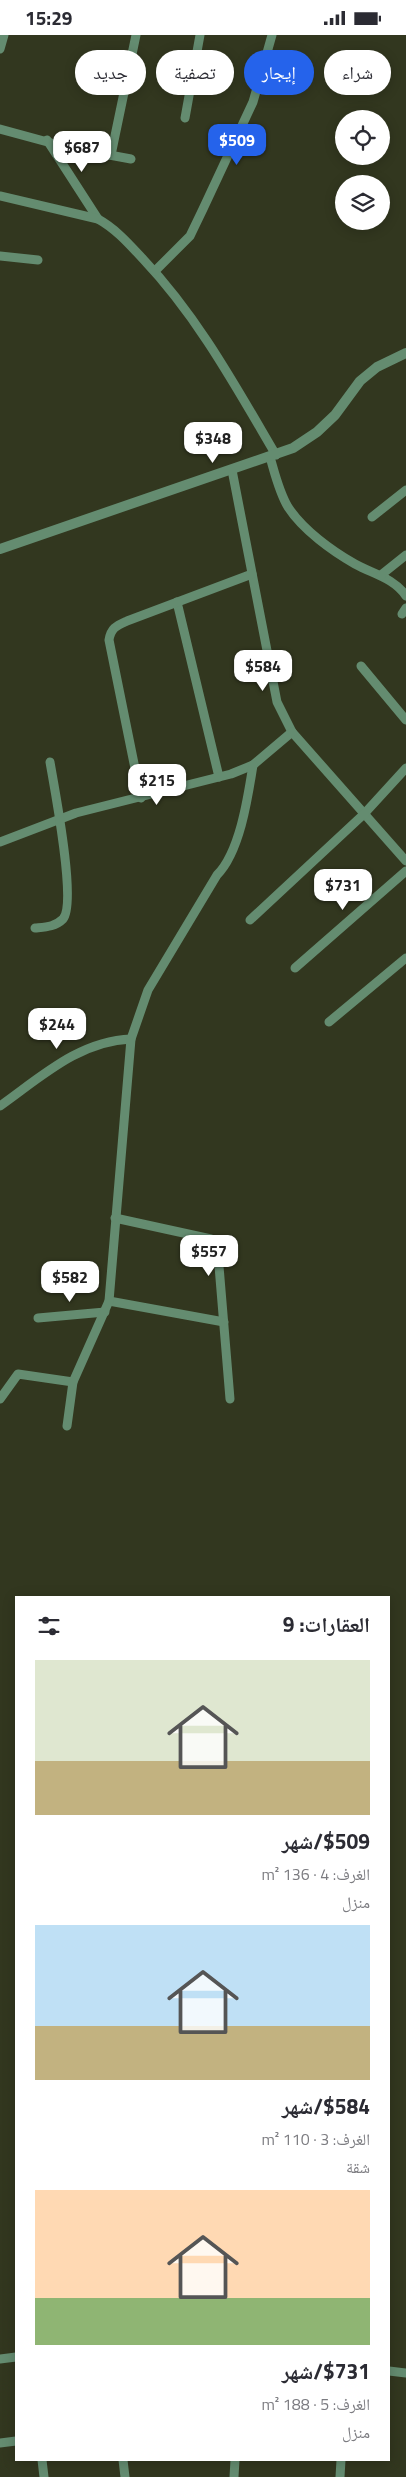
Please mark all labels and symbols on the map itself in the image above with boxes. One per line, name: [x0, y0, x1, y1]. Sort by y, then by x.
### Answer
pin: $509: [207, 123, 267, 166]
pin: $687: [52, 131, 112, 173]
pin: $348: [183, 421, 243, 464]
pin: $584: [233, 649, 293, 692]
pin: $215: [127, 763, 187, 806]
pin: $731: [313, 869, 373, 911]
pin: $244: [27, 1007, 87, 1050]
pin: $557: [179, 1235, 239, 1277]
pin: $582: [40, 1261, 100, 1303]

